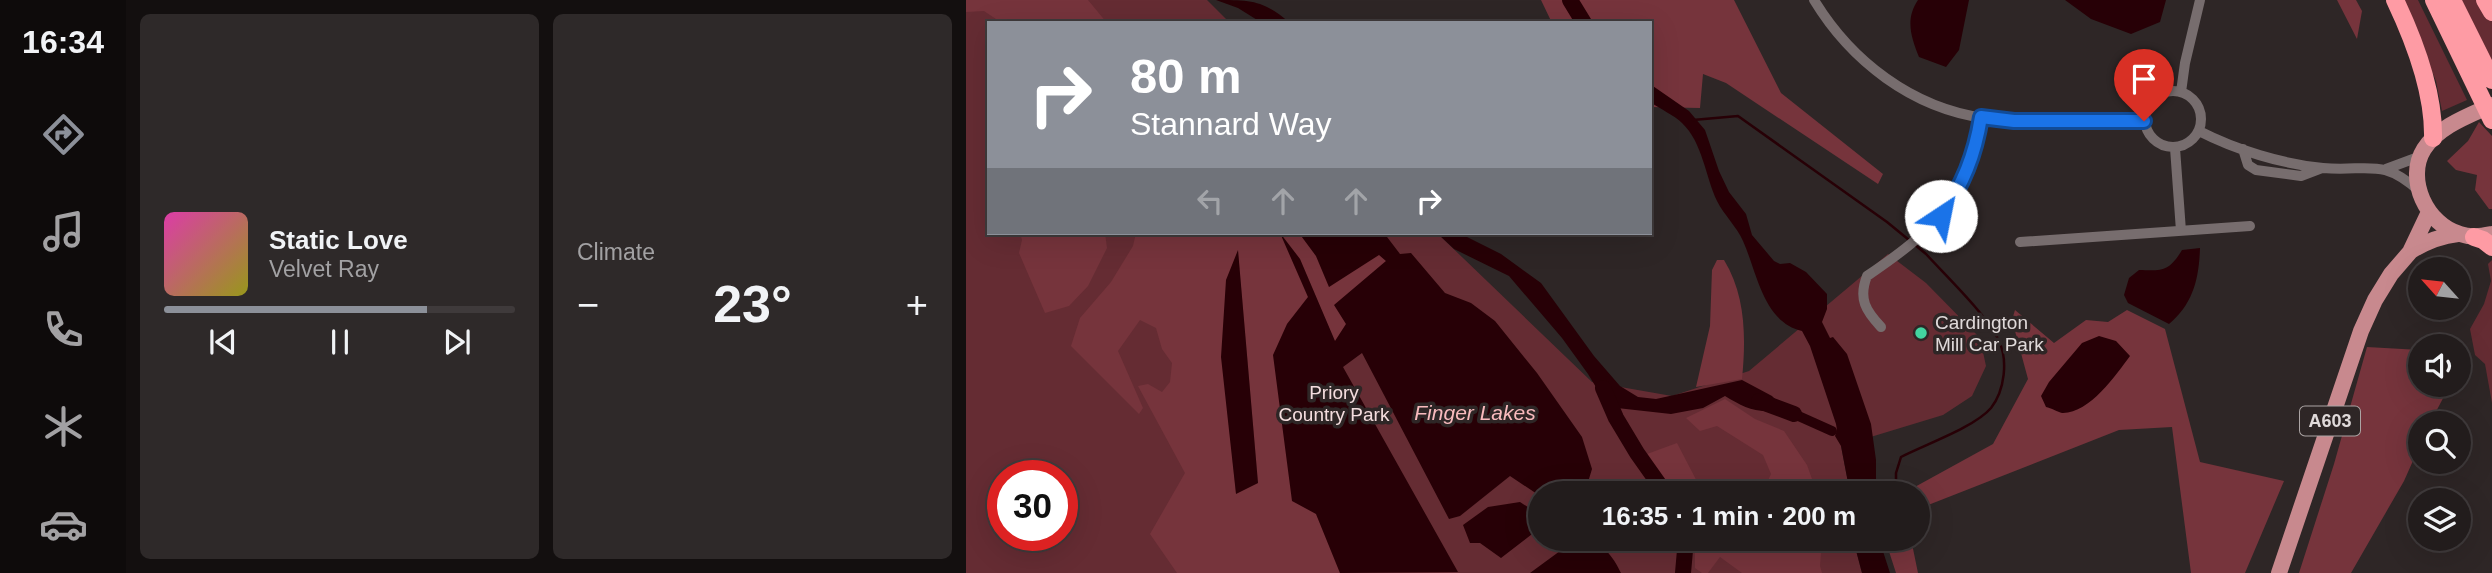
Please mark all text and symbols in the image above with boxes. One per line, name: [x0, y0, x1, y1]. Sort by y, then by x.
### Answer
text: 16:34: [22, 24, 104, 60]
icon: right: [1015, 49, 1106, 140]
text: 80 m: [1130, 49, 1242, 103]
pin: [2114, 49, 2174, 121]
icon: arrive: [2125, 60, 2163, 98]
text: Stannard Way: [1130, 106, 1332, 142]
icon: directions: [39, 110, 88, 159]
position arrow: [1904, 179, 1978, 253]
icon: left: [1191, 182, 1229, 220]
icon: ahead: [1264, 182, 1302, 220]
icon: ahead: [1337, 182, 1375, 220]
icon: right: [1410, 182, 1448, 220]
icon: music: [39, 207, 88, 256]
text: Static Love: [269, 225, 408, 255]
text: Climate: [577, 239, 655, 265]
text: Velvet Ray: [269, 256, 379, 282]
north arrow: [2408, 257, 2471, 320]
map controls: [2408, 257, 2471, 551]
text: 23°: [713, 275, 792, 333]
text: −: [577, 284, 599, 326]
text: +: [906, 284, 928, 326]
icon: phone: [39, 305, 88, 354]
place label: Cardington Mill Car Park: [1935, 312, 2044, 355]
icon: previous: [204, 323, 242, 361]
icon: pause: [321, 323, 359, 361]
icon: next: [438, 323, 476, 361]
marker: Cardington Mill Car Park: [1913, 325, 1929, 341]
button: sound: [2408, 334, 2471, 397]
park label: Priory Country Park: [1279, 382, 1390, 425]
water label: Finger Lakes: [1414, 401, 1536, 424]
icon: climate: [39, 402, 88, 451]
road number: A603: [2300, 407, 2360, 436]
button: search: [2408, 411, 2471, 474]
speed limit sign: 30: [987, 460, 1078, 551]
button: layers: [2408, 488, 2471, 551]
icon: car: [39, 500, 88, 549]
text: 16:35 · 1 min · 200 m: [1602, 501, 1856, 531]

